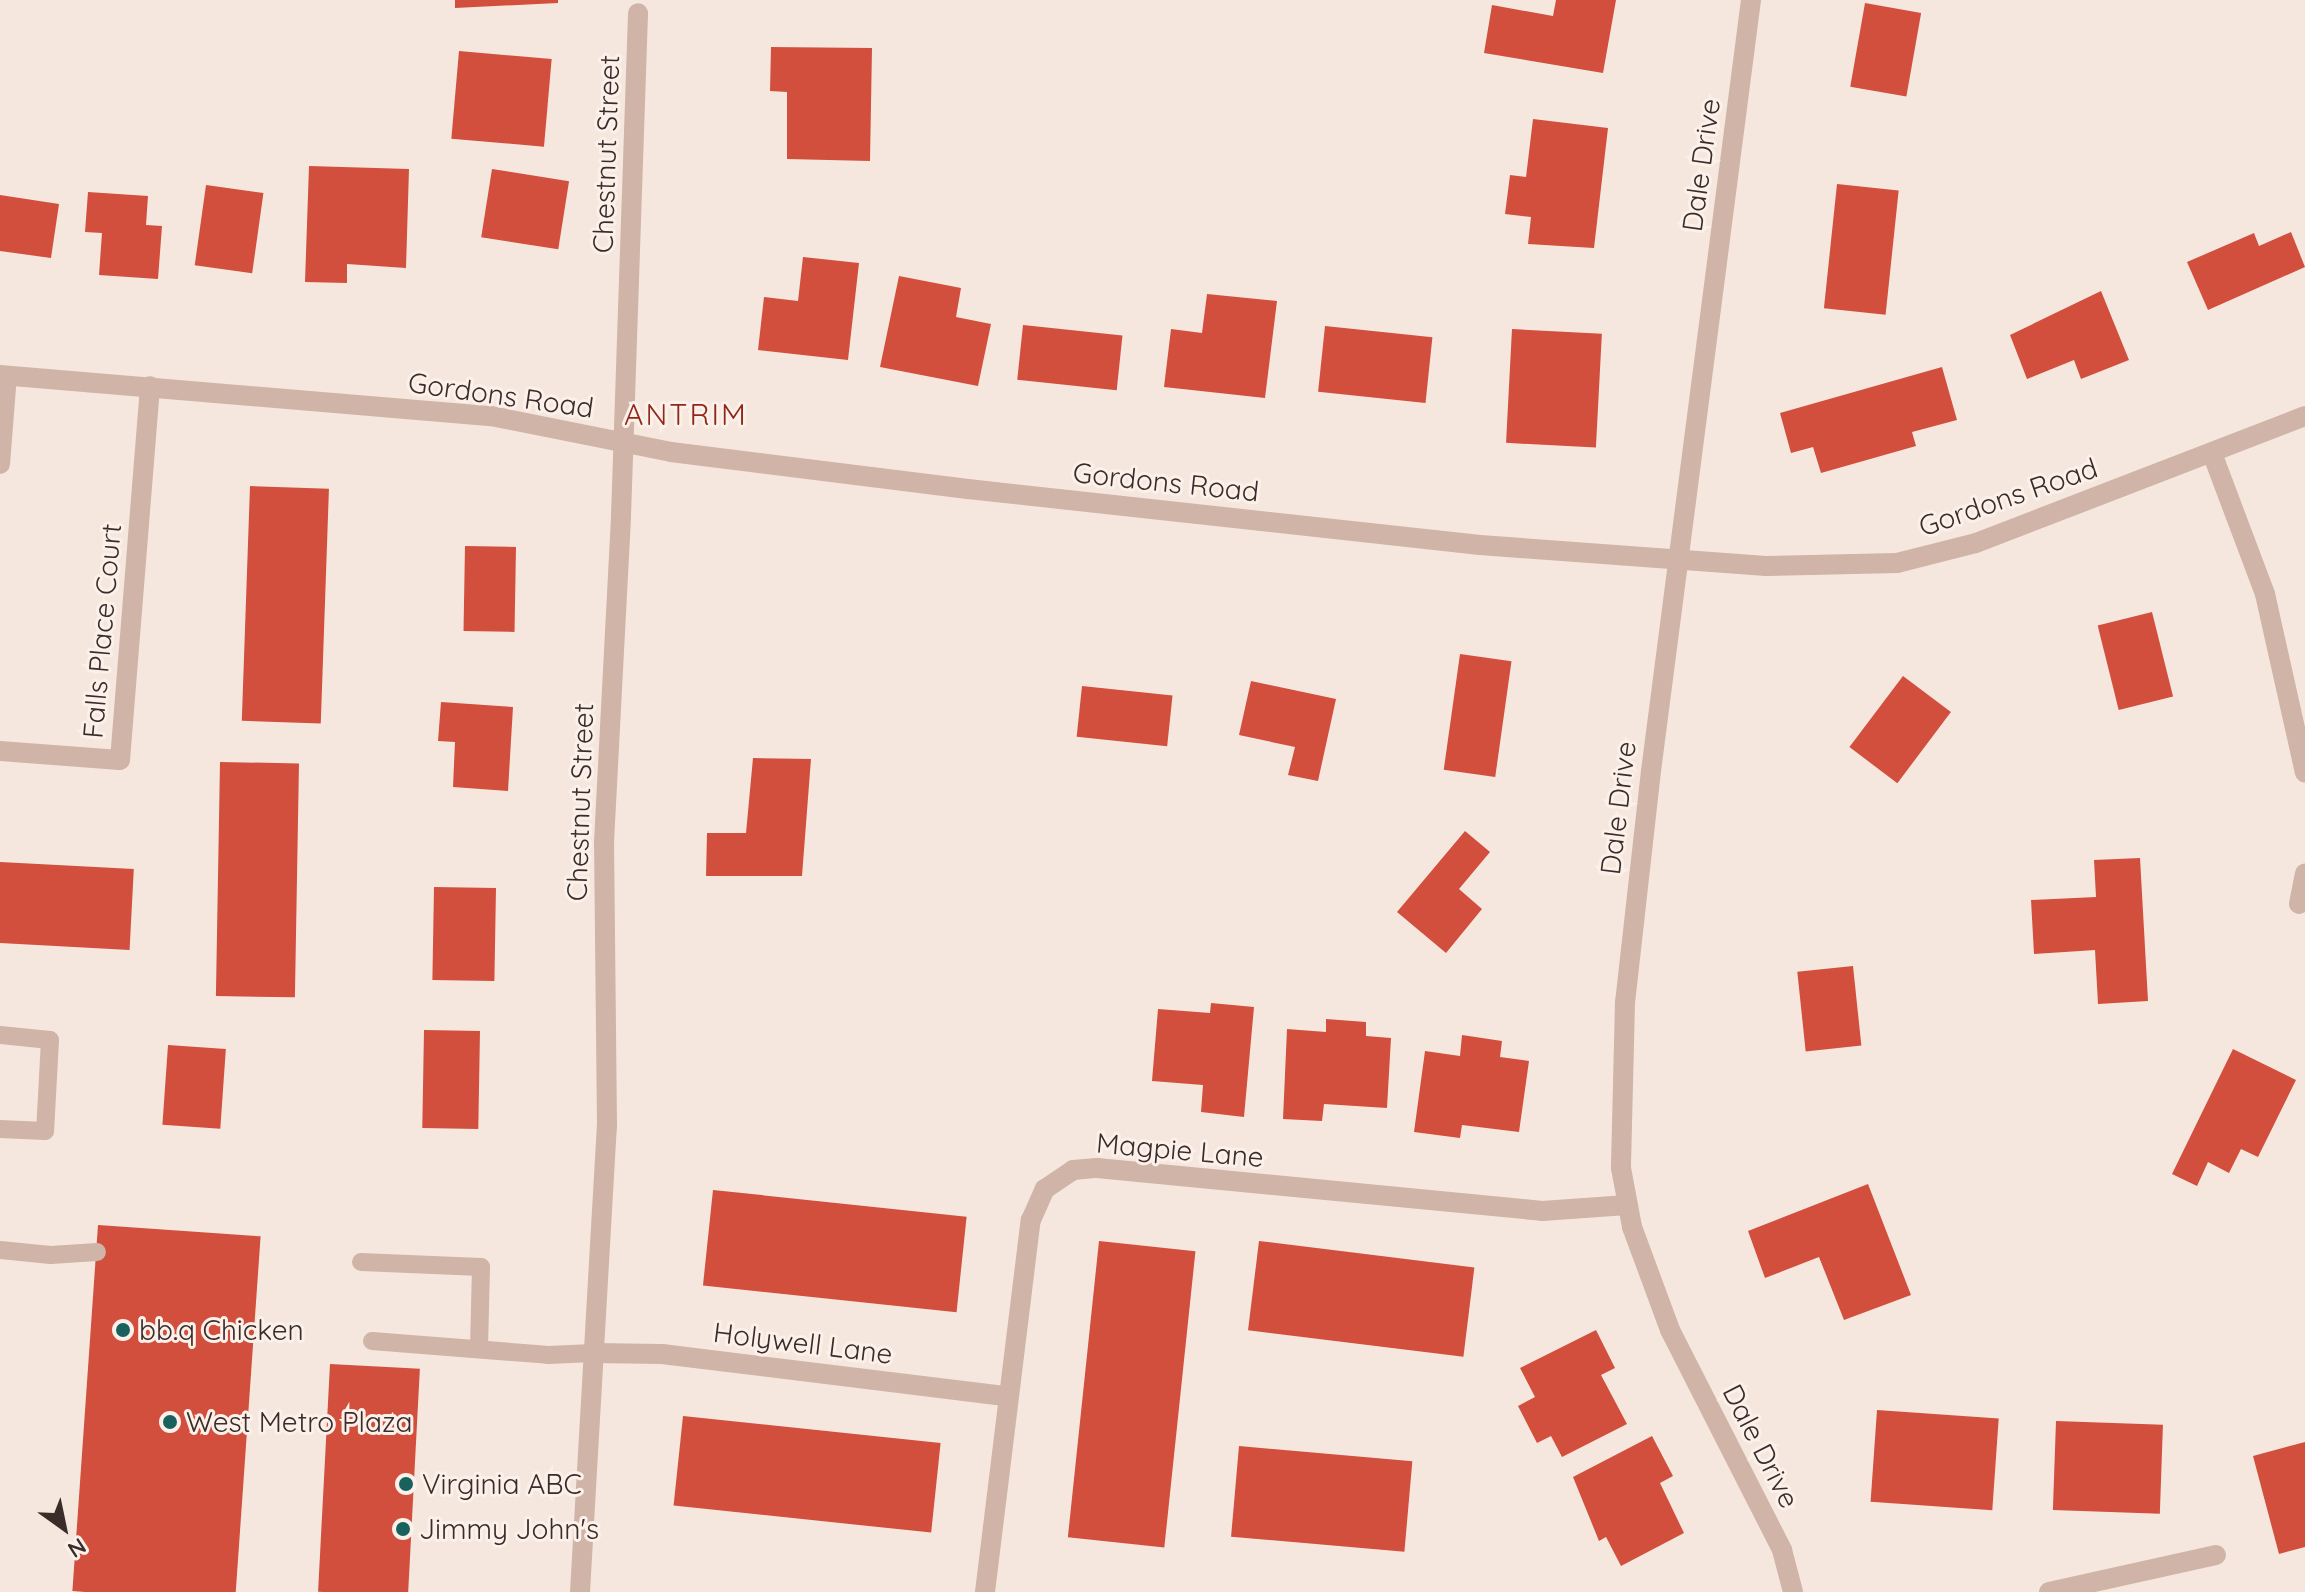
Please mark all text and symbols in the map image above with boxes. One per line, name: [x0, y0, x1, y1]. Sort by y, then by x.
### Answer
street label: Chestnut Street: [586, 54, 626, 254]
street label: Dale Drive: [1675, 96, 1727, 234]
street label: Gordons Road: [406, 365, 596, 425]
district label: ANTRIM: [624, 396, 748, 432]
street label: Gordons Road: [1914, 451, 2102, 543]
street label: Gordons Road: [1071, 456, 1261, 508]
street label: Falls Place Court: [76, 522, 128, 740]
street label: Chestnut Street: [560, 702, 600, 902]
street label: Dale Drive: [1593, 739, 1643, 877]
street label: Magpie Lane: [1095, 1126, 1265, 1174]
place label: bb.q Chicken: [139, 1313, 304, 1347]
street label: Holywell Lane: [711, 1315, 895, 1371]
marker: bb.q Chicken: [114, 1321, 132, 1339]
street label: Dale Drive: [1716, 1379, 1806, 1513]
place label: West Metro Plaza: [186, 1405, 412, 1439]
marker: West Metro Plaza: [161, 1413, 179, 1431]
place label: Virginia ABC: [422, 1467, 582, 1501]
marker: Virginia ABC: [397, 1475, 415, 1493]
north arrow: [24, 1488, 104, 1568]
place label: Jimmy John's: [419, 1512, 599, 1546]
marker: Jimmy John's: [394, 1520, 412, 1538]
text: N: [63, 1532, 91, 1564]

